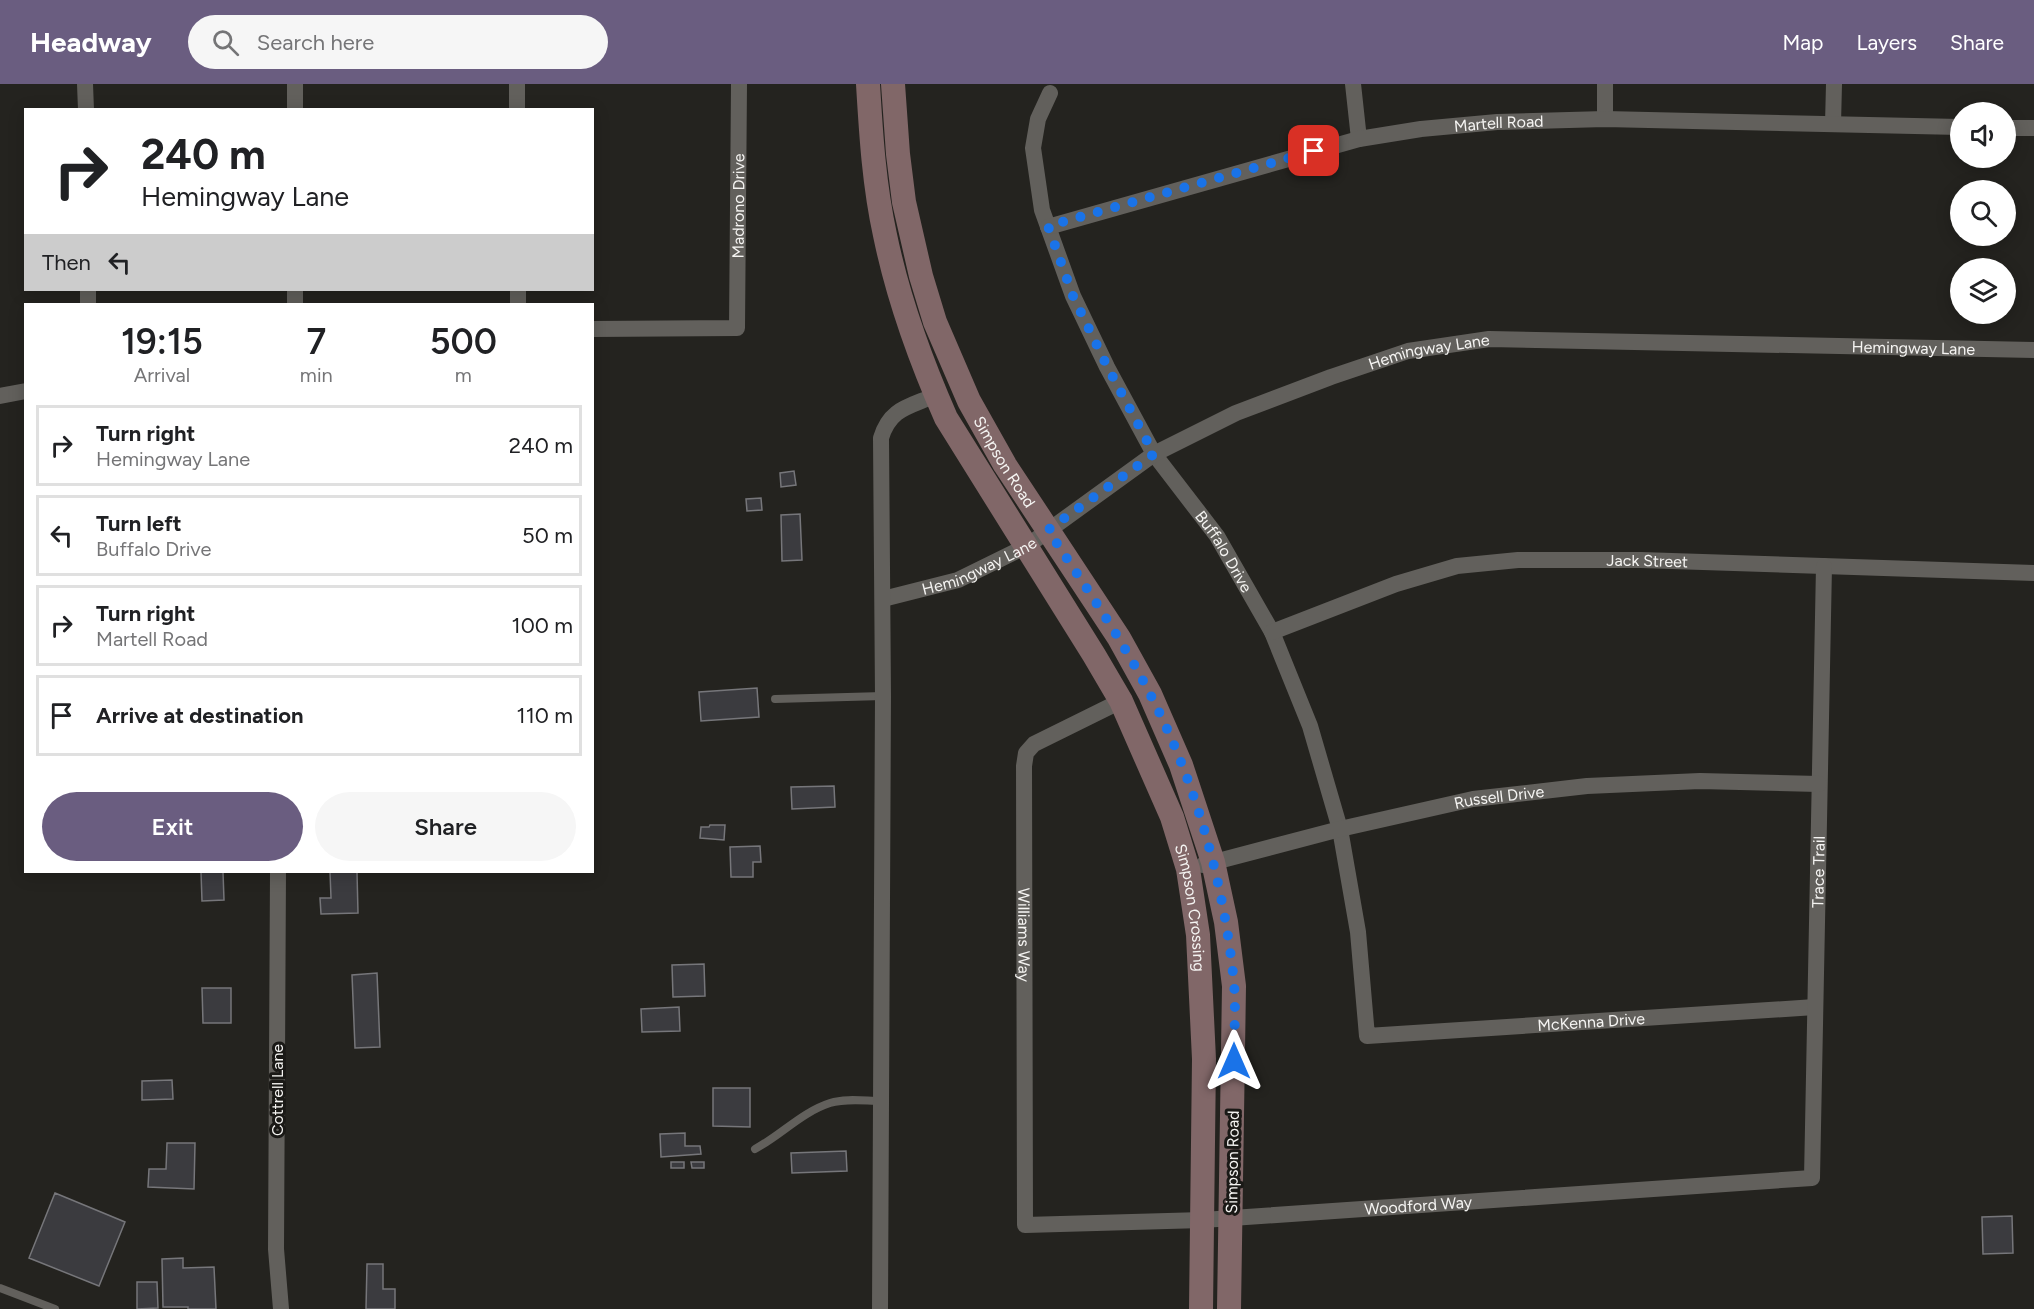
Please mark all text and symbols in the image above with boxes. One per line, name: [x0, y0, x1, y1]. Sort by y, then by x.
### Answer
search box: [188, 15, 608, 69]
text: Headway: [30, 25, 152, 59]
icon: search: [209, 26, 242, 59]
text: Search here: [257, 29, 374, 56]
text: Map: [1783, 30, 1823, 55]
text: Layers: [1856, 30, 1917, 55]
text: Share: [1950, 30, 2004, 55]
map controls: [1950, 102, 2016, 324]
button: sound: [1950, 102, 2016, 168]
street label: Martell Road: [1453, 112, 1544, 136]
pin: [1288, 125, 1339, 176]
text: 240 m: [141, 129, 266, 180]
icon: right: [42, 132, 120, 210]
icon: arrive: [1297, 134, 1330, 167]
street label: Madrono Drive: [729, 153, 748, 259]
text: Hemingway Lane: [141, 180, 349, 213]
button: search: [1950, 180, 2016, 246]
icon: left: [103, 246, 136, 279]
text: Then: [42, 249, 91, 276]
button: layers: [1950, 258, 2016, 324]
text: 19:15: [121, 320, 203, 363]
text: 7: [306, 320, 326, 363]
text: 500: [430, 320, 497, 363]
street label: Hemingway Lane: [1366, 330, 1491, 374]
street label: Hemingway Lane: [1851, 337, 1976, 359]
text: Arrival: [134, 363, 190, 387]
text: min: [300, 363, 333, 387]
text: m: [455, 363, 472, 387]
street label: Simpson Road: [970, 413, 1039, 511]
text: Turn right: [96, 420, 195, 447]
icon: right: [45, 429, 78, 462]
text: 240 m: [509, 432, 573, 459]
text: Hemingway Lane: [96, 447, 250, 471]
street label: Buffalo Drive: [1191, 507, 1256, 596]
text: Turn left: [96, 510, 182, 537]
icon: left: [45, 519, 78, 552]
text: 50 m: [522, 522, 573, 549]
street label: Hemingway Lane: [920, 533, 1041, 599]
text: Buffalo Drive: [96, 537, 211, 561]
street label: Jack Street: [1606, 551, 1688, 572]
text: Turn right: [96, 600, 195, 627]
icon: right: [45, 609, 78, 642]
text: 100 m: [512, 612, 573, 639]
text: Martell Road: [96, 627, 208, 651]
icon: arrive: [45, 699, 78, 732]
text: Arrive at destination: [96, 702, 304, 729]
text: 110 m: [517, 702, 573, 729]
street label: Russell Drive: [1452, 782, 1545, 813]
button: Exit: [42, 792, 303, 861]
button: Share: [315, 792, 576, 861]
street label: Trace Trail: [1808, 836, 1829, 908]
street label: Simpson Crossing: [1171, 842, 1209, 972]
street label: Williams Way: [1014, 888, 1033, 982]
street label: McKenna Drive: [1537, 1009, 1646, 1035]
position arrow: [1202, 1029, 1266, 1093]
street label: Cottrell Lane: [268, 1044, 287, 1136]
street label: Simpson Road: [1222, 1110, 1243, 1214]
street label: Woodford Way: [1364, 1192, 1473, 1219]

